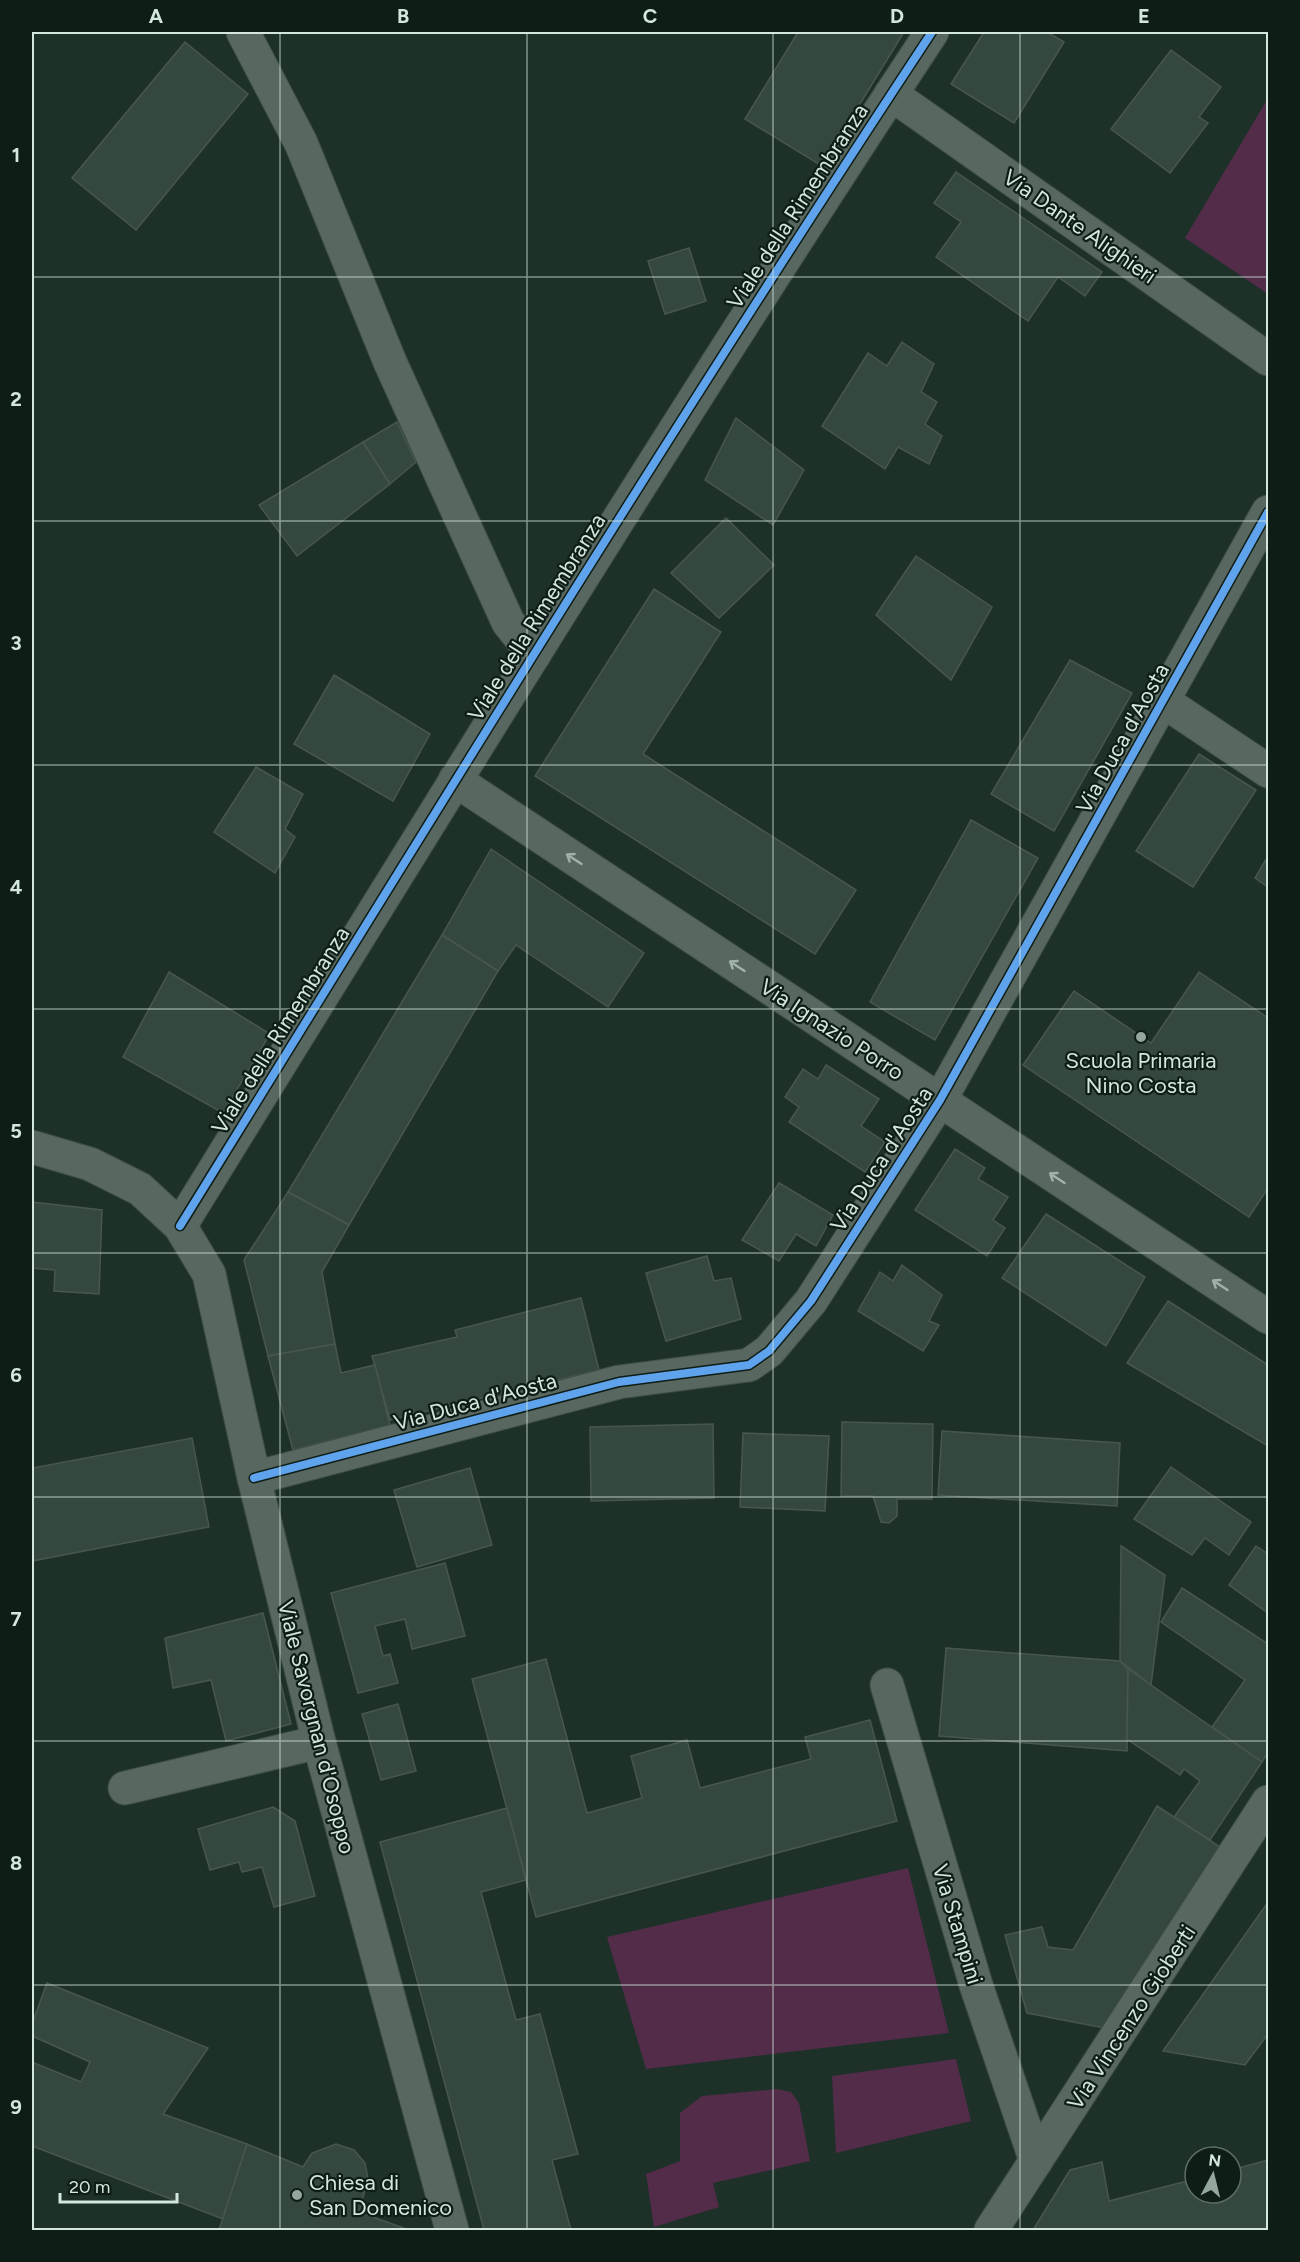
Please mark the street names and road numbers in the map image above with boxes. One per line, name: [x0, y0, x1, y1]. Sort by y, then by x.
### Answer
street label: Viale della Rimembranza: [721, 99, 874, 314]
street label: Via Dante Alighieri: [998, 163, 1162, 289]
street label: Viale della Rimembranza: [462, 509, 611, 726]
street label: Via Duca d'Aosta: [1070, 658, 1175, 818]
street label: Viale della Rimembranza: [206, 922, 355, 1139]
street label: Via Ignazio Porro: [755, 973, 909, 1086]
street label: Via Duca d'Aosta: [824, 1082, 938, 1237]
street label: Via Duca d'Aosta: [391, 1367, 560, 1436]
street label: Viale Savorgnan d'Osoppo: [272, 1598, 361, 1857]
street label: Via Stampini: [926, 1861, 989, 1987]
street label: Via Vincenzo Gioberti: [1062, 1920, 1201, 2115]

